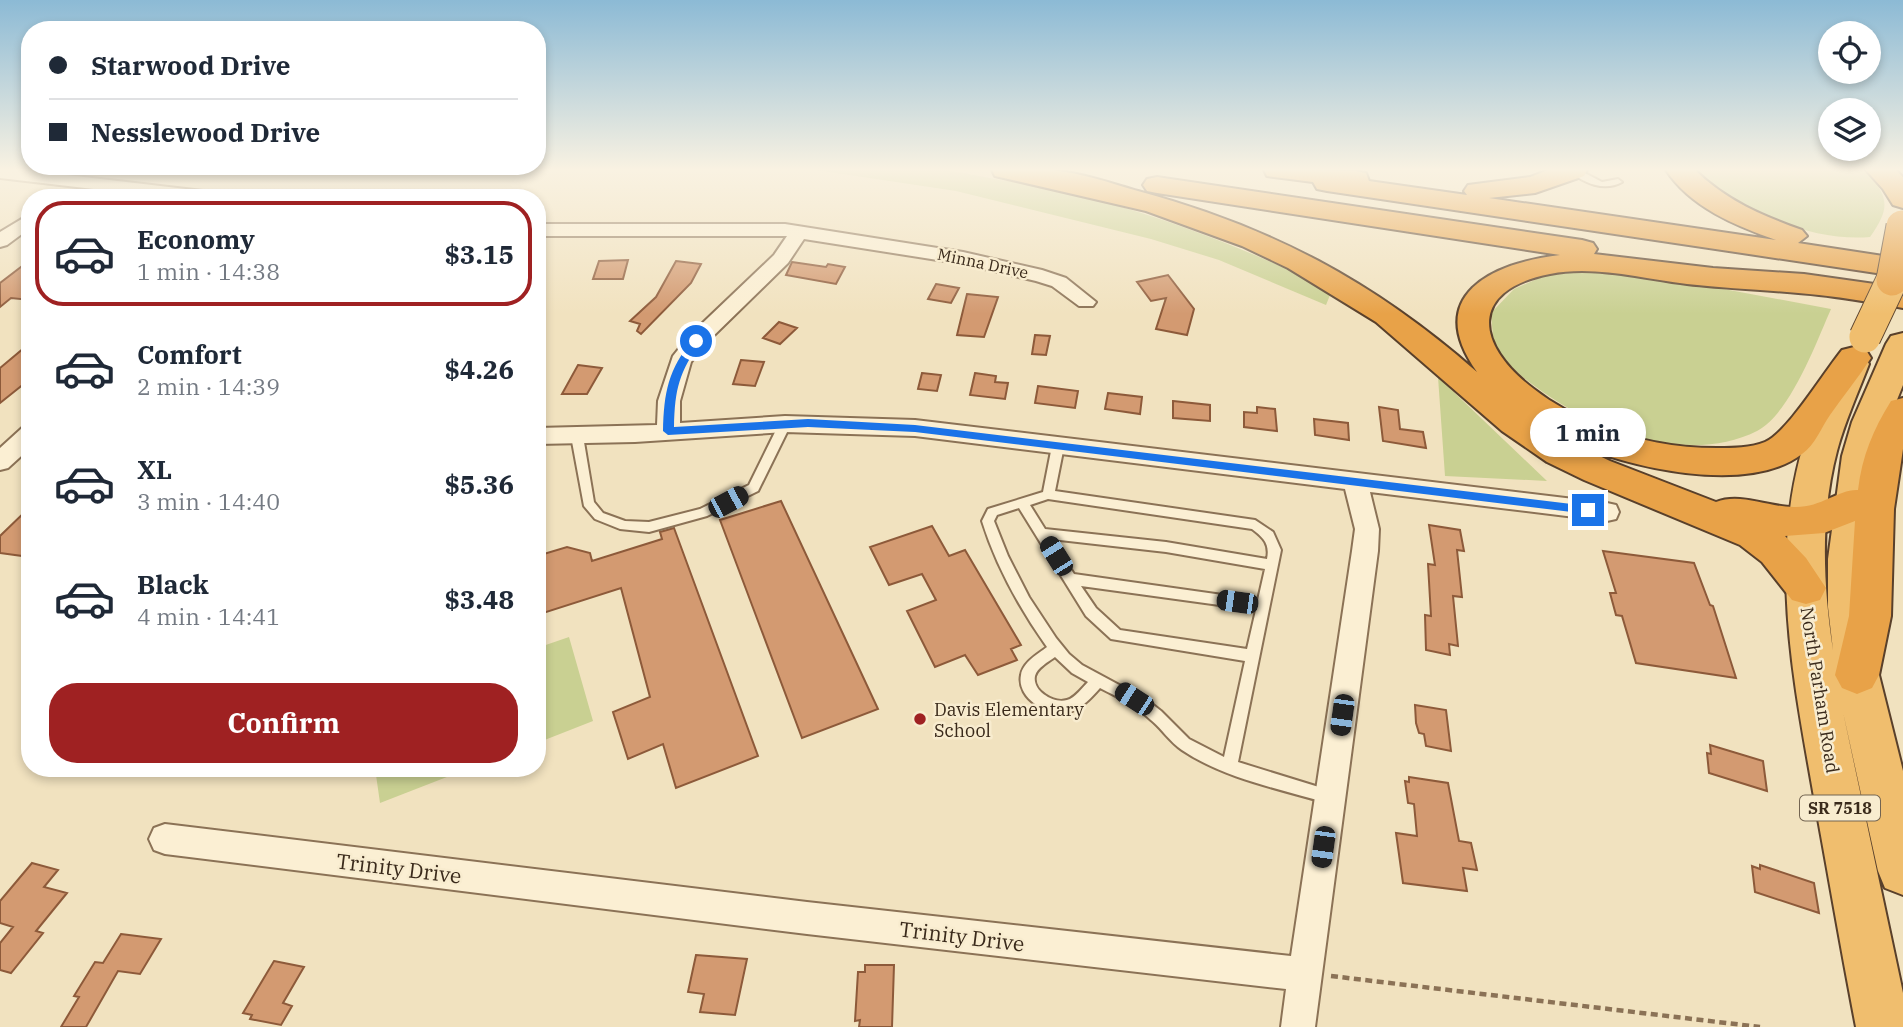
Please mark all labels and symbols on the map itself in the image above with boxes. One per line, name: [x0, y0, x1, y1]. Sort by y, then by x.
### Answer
street label: Minna Drive: [936, 244, 1030, 282]
route start: [680, 325, 712, 357]
callout: 1 min: [1530, 408, 1646, 458]
car: [705, 483, 752, 521]
route end: [1572, 494, 1604, 526]
car: [1036, 533, 1077, 579]
car: [1215, 589, 1260, 615]
street label: North Parham Road: [1795, 605, 1845, 775]
car: [1111, 679, 1158, 719]
car: [1329, 693, 1356, 737]
place label: Davis Elementary School: [934, 698, 1084, 742]
marker: Davis Elementary School: [912, 711, 928, 727]
road number: SR 7518: [1800, 796, 1880, 820]
car: [1310, 825, 1337, 869]
street label: Trinity Drive: [335, 846, 463, 890]
street label: Trinity Drive: [898, 914, 1026, 958]

